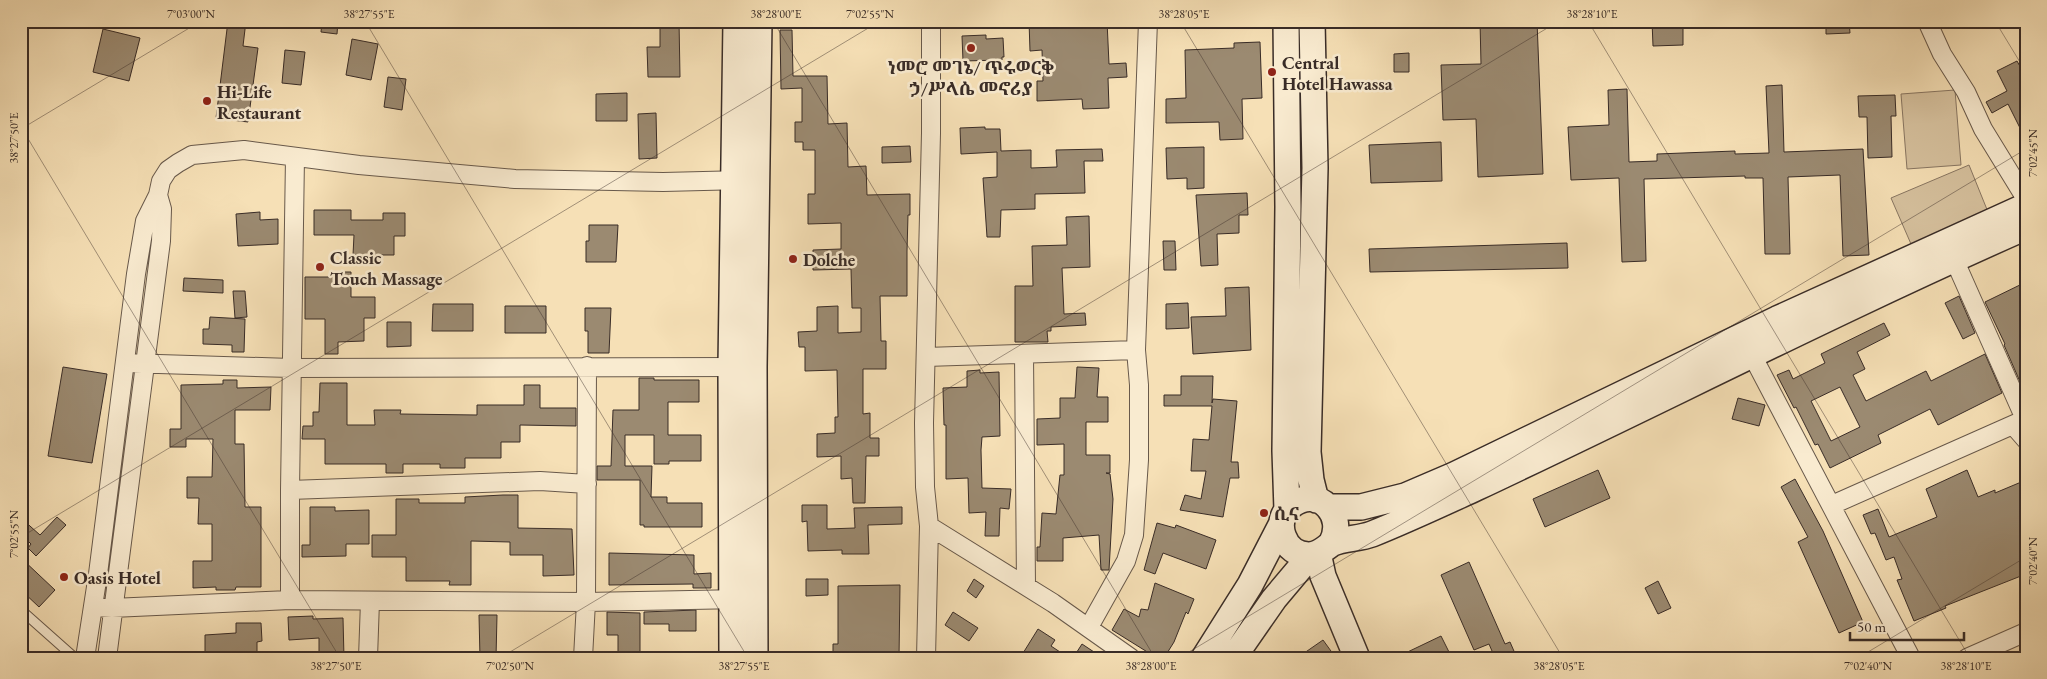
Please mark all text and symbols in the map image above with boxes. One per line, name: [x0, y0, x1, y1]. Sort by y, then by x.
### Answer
text: 7°03'00"N: [167, 6, 216, 22]
text: 38°27'55"E: [343, 6, 395, 22]
text: 38°28'00"E: [750, 6, 802, 22]
text: 7°02'55"N: [846, 6, 895, 22]
text: 38°28'05"E: [1158, 6, 1210, 22]
text: 38°28'10"E: [1566, 6, 1618, 22]
marker: ነመሮ መገኔ/ ጥሩወርቅ ኃ/ሥላሴ መኖሪያ: [965, 42, 977, 54]
place label: Central Hotel Hawassa: [1282, 51, 1393, 95]
place label: ነመሮ መገኔ/ ጥሩወርቅ ኃ/ሥላሴ መኖሪያ: [888, 56, 1055, 100]
marker: Central Hotel Hawassa: [1266, 66, 1278, 78]
place label: Hi-Life Restaurant: [217, 80, 301, 124]
marker: Hi-Life Restaurant: [201, 95, 213, 107]
text: 38°27'50"E: [6, 112, 22, 164]
text: 7°02'45"N: [2025, 128, 2041, 177]
place label: Classic Touch Massage: [330, 246, 443, 290]
place label: Dolche: [803, 248, 856, 271]
marker: Dolche: [787, 253, 799, 265]
marker: Classic Touch Massage: [314, 261, 326, 273]
place label: ሲና: [1274, 502, 1299, 525]
marker: ሲና: [1258, 507, 1270, 519]
text: 7°02'55"N: [6, 509, 22, 558]
text: 7°02'40"N: [2025, 536, 2041, 585]
place label: Oasis Hotel: [74, 566, 161, 589]
marker: Oasis Hotel: [58, 571, 70, 583]
scale bar: [1850, 609, 1963, 641]
text: 50 m: [1857, 617, 1886, 636]
text: 38°27'50"E: [310, 658, 362, 674]
text: 7°02'50"N: [486, 658, 535, 674]
text: 38°27'55"E: [718, 658, 770, 674]
text: 38°28'00"E: [1125, 658, 1177, 674]
text: 38°28'05"E: [1533, 658, 1585, 674]
text: 7°02'40"N: [1844, 658, 1893, 674]
text: 38°28'10"E: [1940, 658, 1992, 674]

